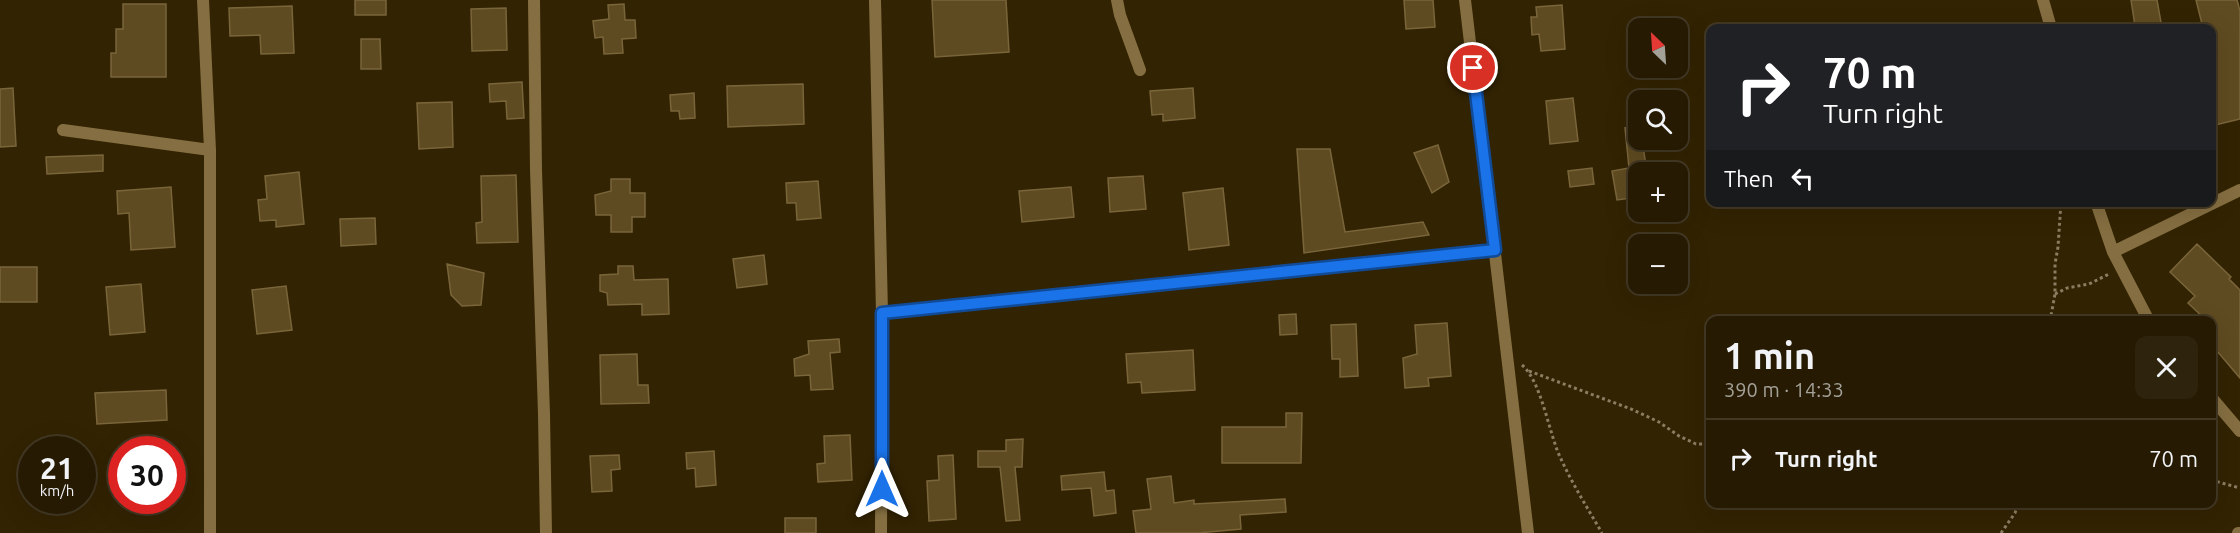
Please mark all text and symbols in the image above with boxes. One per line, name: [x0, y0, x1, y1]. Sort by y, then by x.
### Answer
north arrow: [1628, 18, 1688, 78]
map controls: [1628, 18, 1688, 294]
pin: [1447, 42, 1498, 93]
icon: right: [1724, 48, 1802, 126]
text: 70 m: [1823, 49, 1917, 96]
icon: arrive: [1456, 51, 1489, 84]
button: search: [1628, 90, 1688, 150]
text: Turn right: [1823, 98, 1943, 128]
button: +: [1628, 162, 1688, 222]
icon: left: [1786, 162, 1819, 195]
text: Then: [1724, 166, 1774, 191]
button: −: [1628, 234, 1688, 294]
text: 1 min: [1724, 335, 1815, 376]
button: close: [2135, 336, 2198, 399]
text: 390 m · 14:33: [1724, 378, 1844, 401]
speed limit sign: 30: [108, 436, 186, 514]
icon: right: [1724, 442, 1757, 475]
text: Turn right: [1775, 446, 1877, 471]
text: 70 m: [2149, 446, 2198, 471]
text: 21: [40, 451, 74, 485]
position arrow: [850, 457, 914, 521]
text: km/h: [40, 482, 74, 499]

